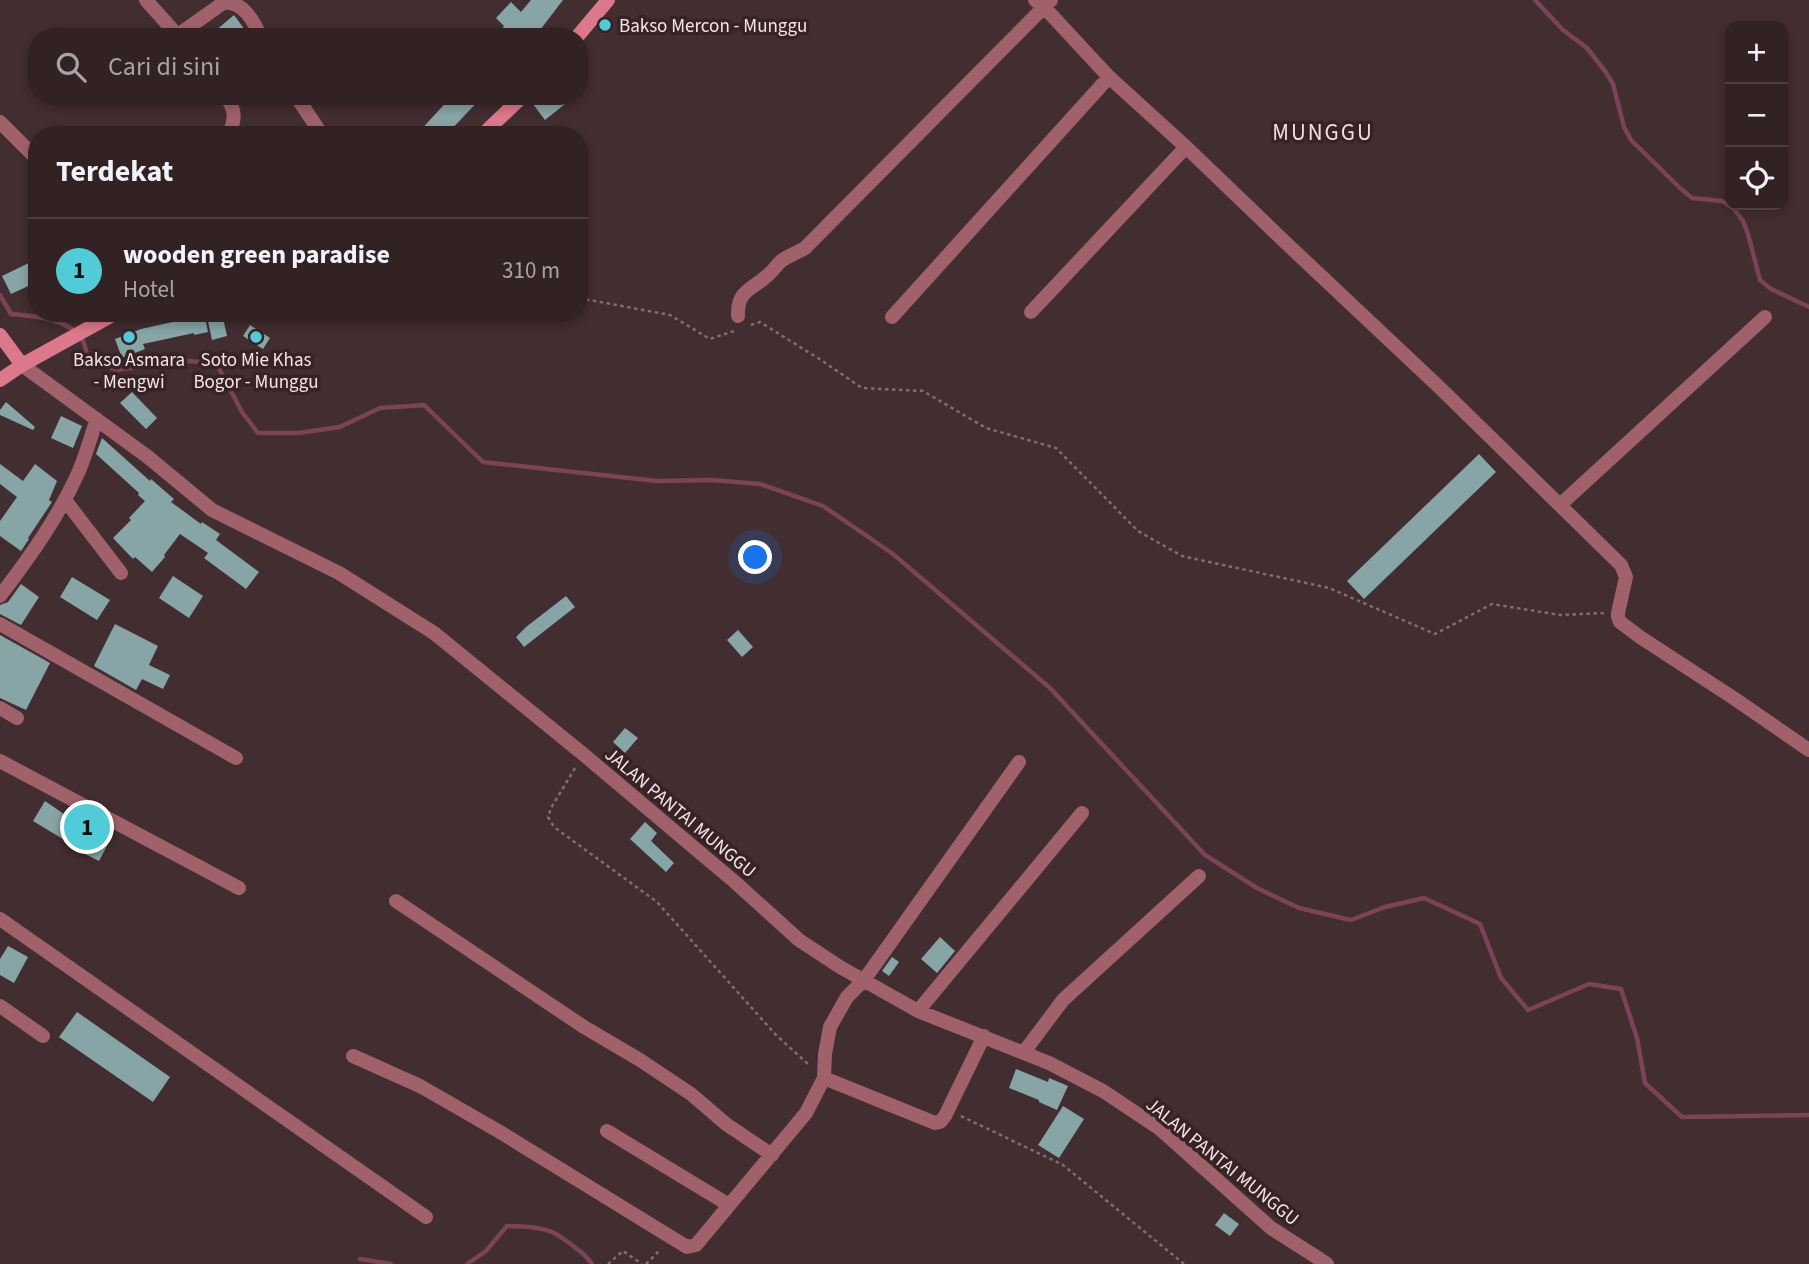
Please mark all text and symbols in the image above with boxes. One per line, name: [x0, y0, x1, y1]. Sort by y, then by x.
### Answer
place label: Bakso Mercon - Munggu: [619, 13, 807, 40]
marker: Bakso Mercon - Munggu: [597, 17, 613, 33]
map controls: [1725, 21, 1788, 210]
button: +: [1725, 21, 1788, 84]
search box: [28, 28, 588, 105]
icon: search: [52, 48, 90, 86]
text: Cari di sini: [108, 48, 221, 85]
button: −: [1725, 84, 1788, 147]
district label: MUNGGU: [1272, 116, 1374, 149]
button: locate: [1725, 147, 1788, 210]
text: Terdekat: [56, 150, 173, 193]
text: wooden green paradise: [123, 236, 390, 273]
text: 1: [73, 254, 85, 287]
text: 310 m: [502, 254, 560, 287]
text: Hotel: [123, 273, 175, 306]
marker: Bakso Asmara - Mengwi: [121, 329, 137, 345]
marker: Soto Mie Khas Bogor - Munggu: [248, 329, 264, 345]
place label: Bakso Asmara - Mengwi: [73, 347, 185, 396]
place label: Soto Mie Khas Bogor - Munggu: [193, 347, 319, 396]
your location: [738, 540, 772, 574]
street label: JALAN PANTAI MUNGGU: [599, 742, 762, 885]
pin: 1: [64, 801, 110, 853]
street label: JALAN PANTAI MUNGGU: [1140, 1092, 1304, 1233]

